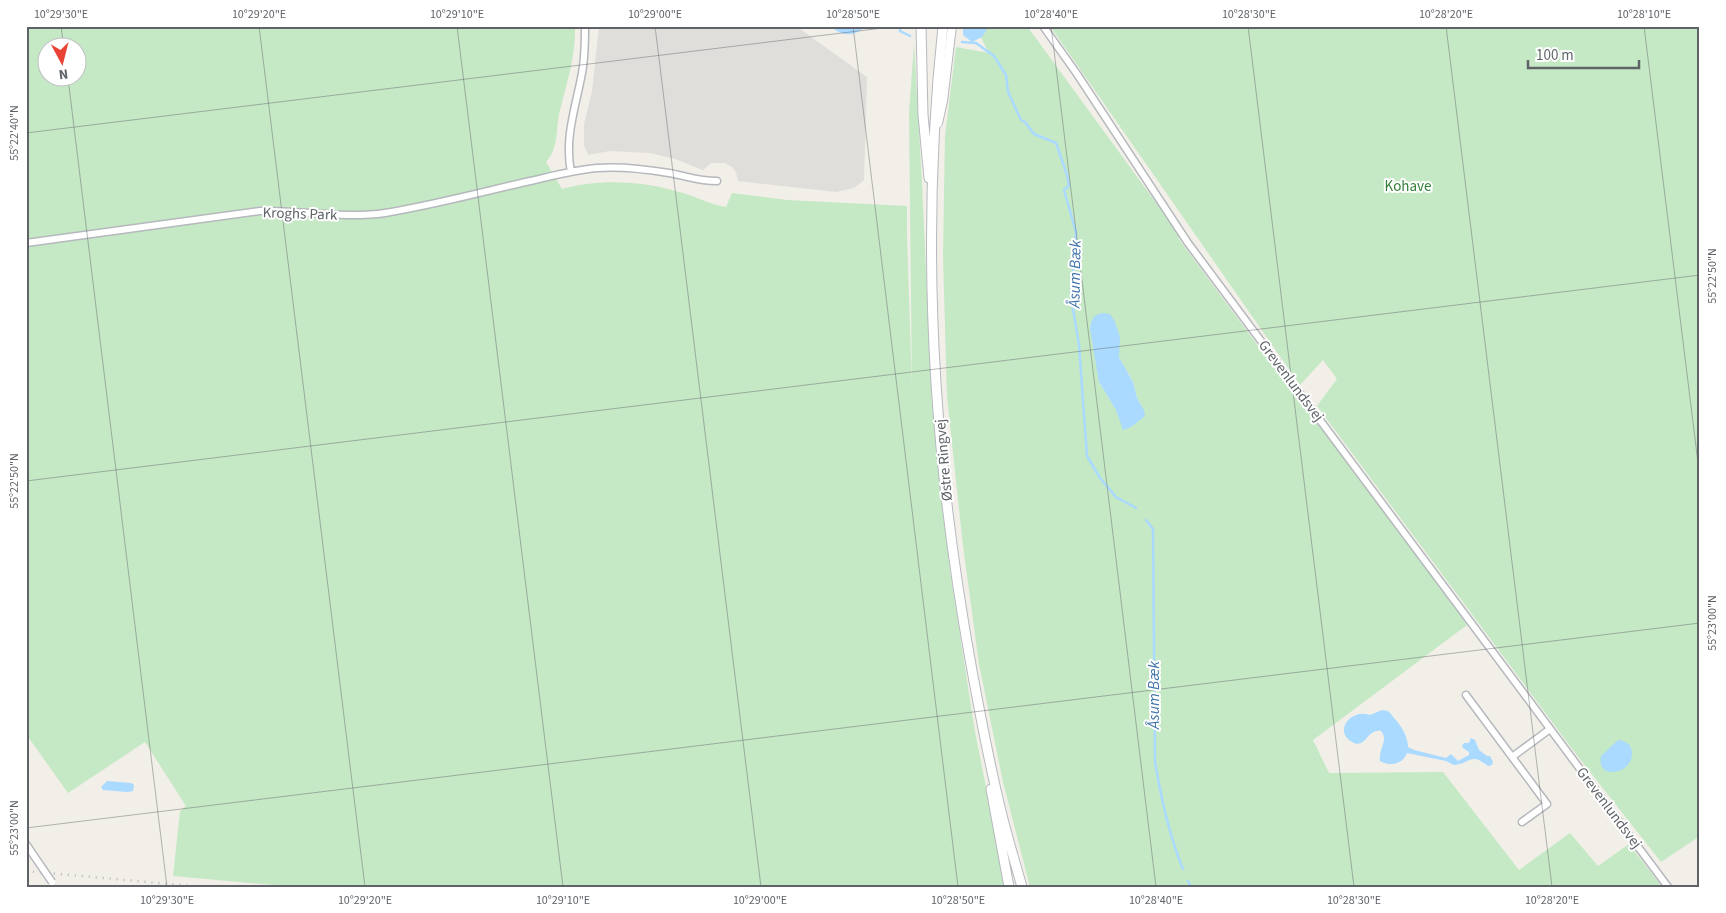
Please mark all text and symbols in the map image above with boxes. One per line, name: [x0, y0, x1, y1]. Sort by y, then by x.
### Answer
text: 10°29'30"E: [34, 6, 88, 23]
text: 10°29'20"E: [232, 6, 286, 23]
text: 10°29'10"E: [430, 6, 484, 23]
text: 10°29'00"E: [628, 6, 682, 23]
text: 10°28'50"E: [826, 6, 880, 23]
text: 10°28'40"E: [1024, 6, 1078, 23]
text: 10°28'30"E: [1222, 6, 1276, 23]
text: 10°28'20"E: [1419, 6, 1473, 23]
text: 10°28'10"E: [1617, 6, 1671, 23]
north arrow: [38, 38, 88, 88]
scale bar: [1528, 38, 1640, 70]
text: 100 m: [1536, 45, 1574, 66]
text: N: [58, 63, 69, 84]
text: 55°22'40"N: [6, 105, 23, 161]
park label: Kohave: [1385, 176, 1431, 197]
street label: Kroghs Park: [262, 202, 338, 226]
water label: Åsum Bæk: [1063, 240, 1087, 309]
text: 55°22'50"N: [1704, 248, 1721, 304]
street label: Grevenlundsvej: [1253, 336, 1329, 426]
street label: Østre Ringvej: [930, 418, 958, 502]
text: 55°22'50"N: [6, 453, 23, 509]
text: 55°23'00"N: [1704, 595, 1721, 651]
water label: Åsum Bæk: [1143, 661, 1165, 730]
street label: Grevenlundsvej: [1571, 763, 1647, 853]
text: 55°23'00"N: [6, 800, 23, 856]
text: 10°29'30"E: [140, 892, 194, 909]
text: 10°29'20"E: [338, 892, 392, 909]
text: 10°29'10"E: [536, 892, 590, 909]
text: 10°29'00"E: [733, 892, 787, 909]
text: 10°28'50"E: [931, 892, 985, 909]
text: 10°28'40"E: [1129, 892, 1183, 909]
text: 10°28'30"E: [1327, 892, 1381, 909]
text: 10°28'20"E: [1525, 892, 1579, 909]

